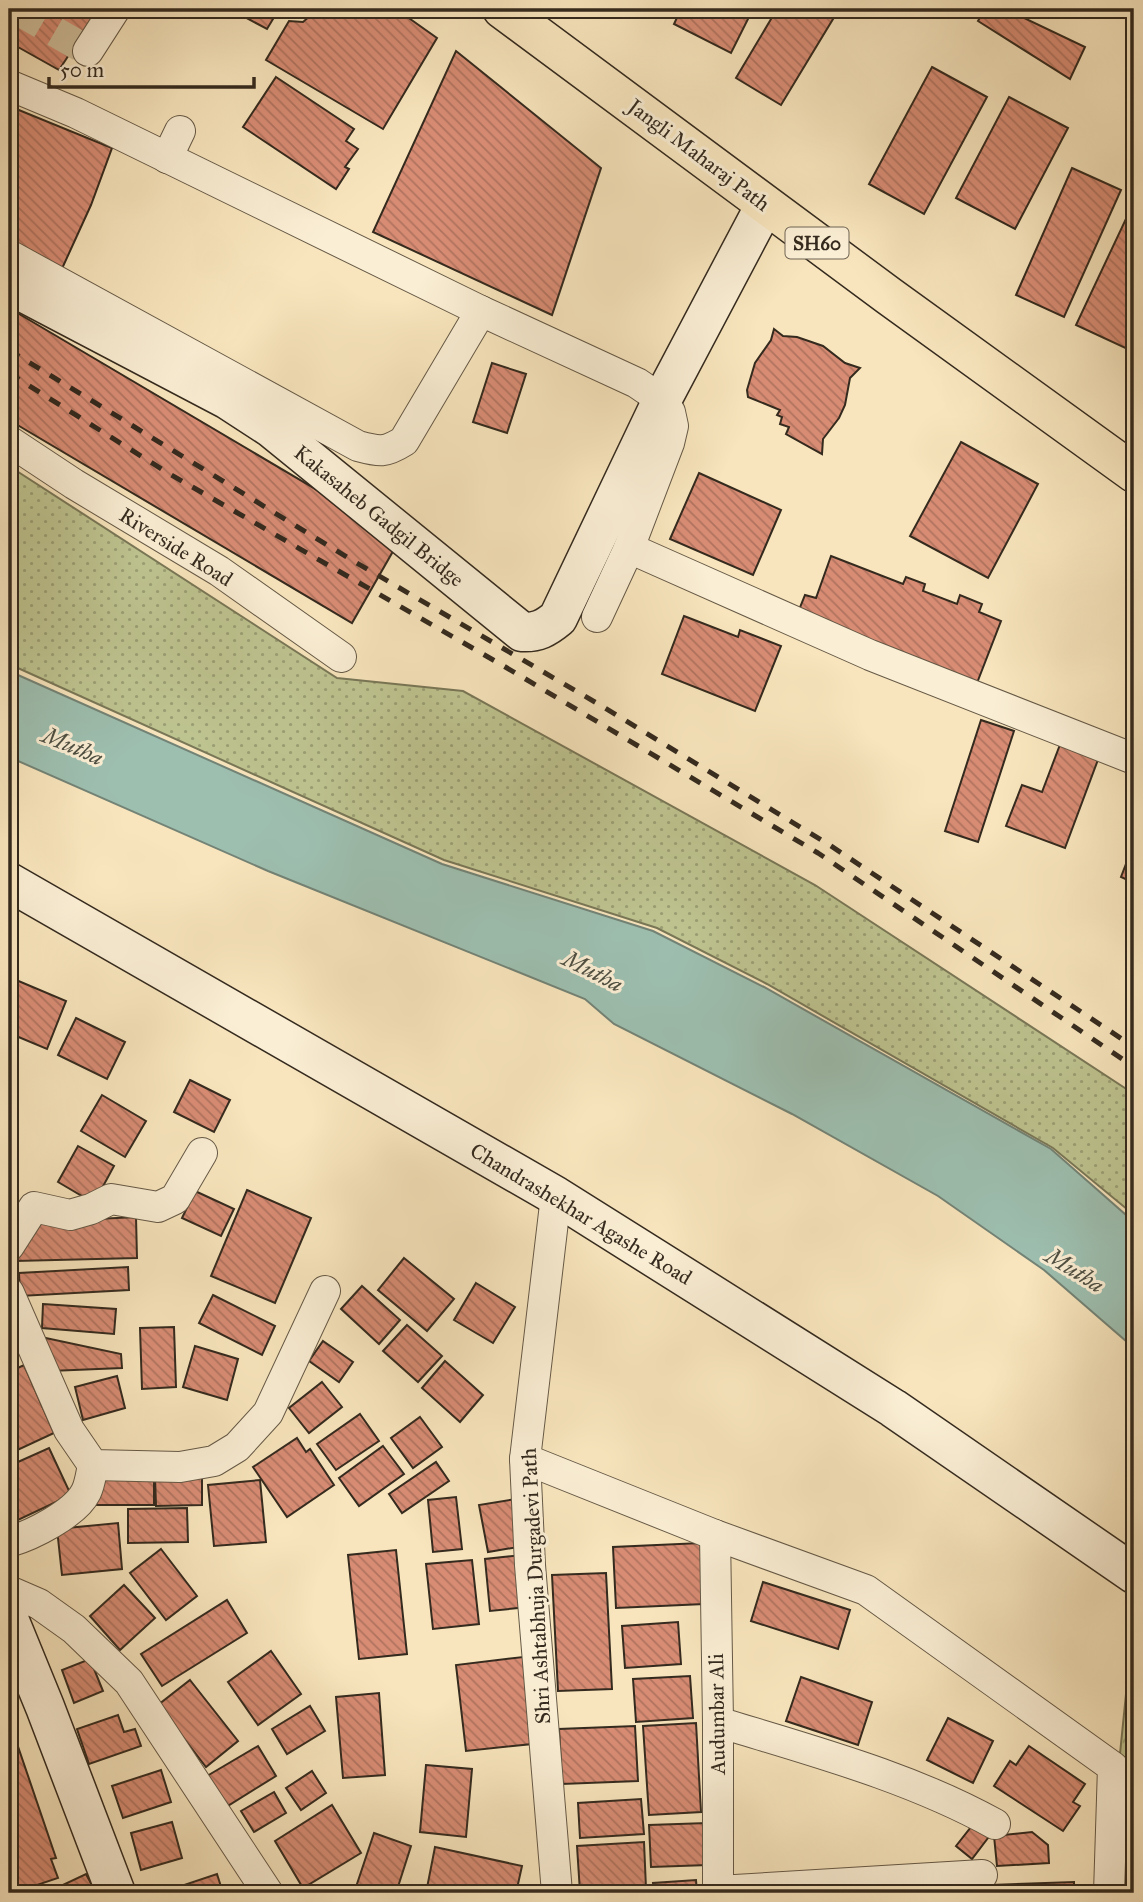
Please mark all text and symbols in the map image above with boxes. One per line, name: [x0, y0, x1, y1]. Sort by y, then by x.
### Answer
scale bar: [49, 46, 254, 90]
text: 50 m: [60, 57, 105, 83]
street label: Jangli Maharaj Path: [621, 92, 775, 217]
road number: SH60: [786, 228, 848, 258]
street label: Kakasaheb Gadgil Bridge: [289, 440, 469, 593]
street label: Riverside Road: [115, 502, 238, 592]
water label: Mutha: [36, 720, 108, 771]
water label: Mutha: [557, 943, 628, 998]
street label: Chandrashekhar Agashe Road: [465, 1137, 697, 1291]
water label: Mutha: [1039, 1240, 1109, 1299]
street label: Shri Ashtabhuja Durgadevi Path: [516, 1447, 556, 1725]
street label: Audumbar Ali: [703, 1653, 731, 1776]

